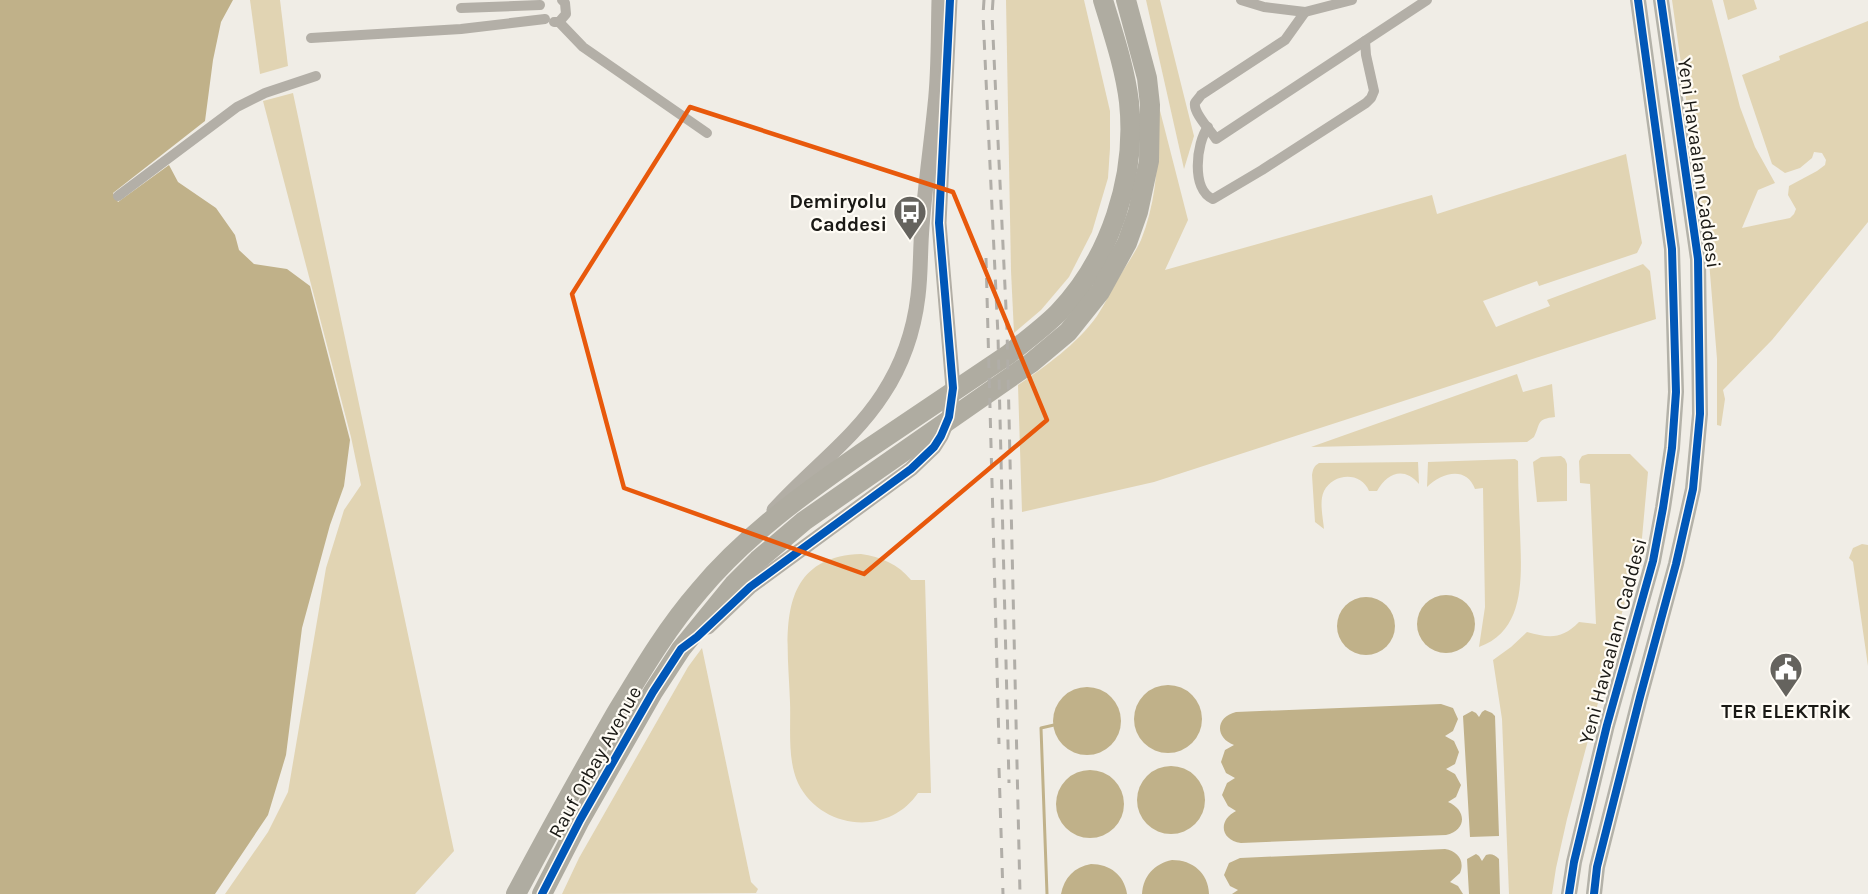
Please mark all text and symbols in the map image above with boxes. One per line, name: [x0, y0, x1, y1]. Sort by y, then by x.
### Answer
street label: Yeni Havaalanı Caddesi: [1673, 56, 1725, 270]
place label: Demiryolu Caddesi: [789, 190, 887, 236]
bus stop icon: Demiryolu Caddesi: [892, 194, 928, 241]
street label: Yeni Havaalanı Caddesi: [1574, 535, 1652, 747]
public building icon: TER ELEKTRİK: [1768, 651, 1804, 698]
street label: Rauf Orbay Avenue: [544, 682, 646, 842]
place label: TER ELEKTRİK: [1721, 700, 1851, 723]

